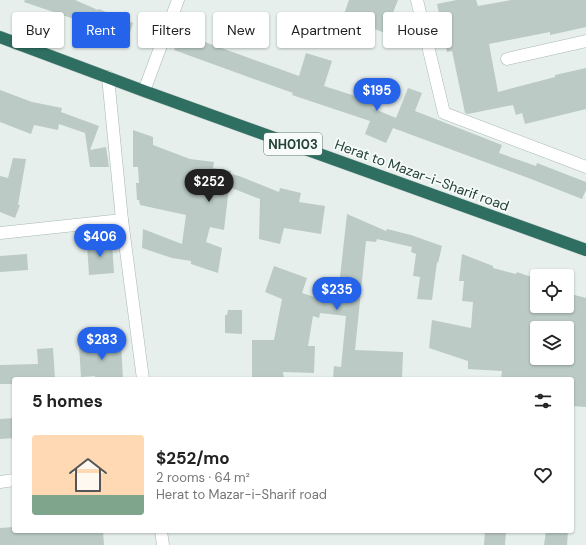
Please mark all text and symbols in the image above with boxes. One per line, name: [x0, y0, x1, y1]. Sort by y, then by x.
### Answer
chip: Buy: [12, 12, 64, 48]
chip: Rent: [72, 12, 130, 48]
chip: Filters: [138, 12, 205, 48]
chip: New: [213, 12, 269, 48]
chip: Apartment: [277, 12, 375, 48]
chip: House: [383, 12, 452, 48]
pin: $195: [353, 78, 401, 112]
text: $195: [363, 82, 391, 99]
road number: NH0103: [264, 133, 322, 155]
street label: Herat to Mazar-i-Sharif road: [332, 135, 512, 215]
pin: $252: [185, 169, 233, 203]
text: $252: [194, 173, 224, 190]
pin: $406: [76, 224, 124, 258]
text: $406: [83, 228, 117, 245]
map controls: [530, 269, 574, 365]
button: locate: [530, 269, 574, 313]
pin: $235: [313, 277, 361, 311]
text: $235: [321, 281, 353, 298]
button: layers: [530, 321, 574, 365]
pin: $283: [78, 327, 126, 361]
text: $283: [86, 331, 118, 348]
text: 5 homes: [32, 390, 103, 412]
icon: filters: [532, 390, 554, 412]
text: $252/mo: [156, 447, 230, 469]
icon: home: [64, 451, 112, 499]
icon: heart: [532, 464, 554, 486]
text: 2 rooms · 64 m²: [156, 469, 250, 486]
text: Herat to Mazar-i-Sharif road: [156, 486, 327, 503]

